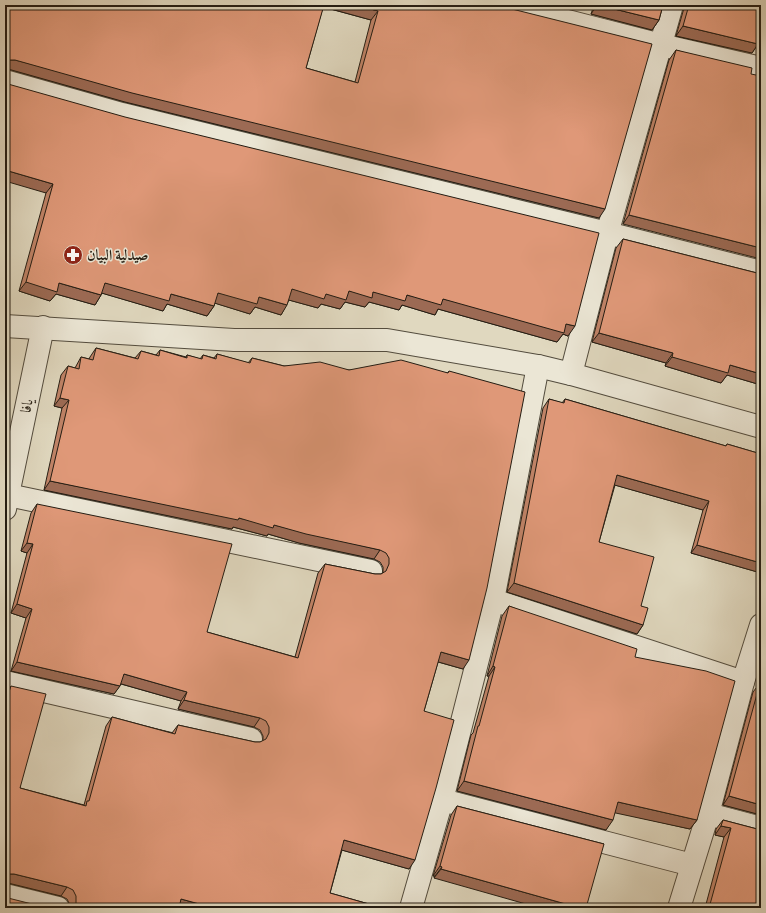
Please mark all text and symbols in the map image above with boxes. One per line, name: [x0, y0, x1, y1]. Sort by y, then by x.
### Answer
pharmacy icon: صيدلية البيان: [62, 244, 84, 266]
place label: صيدلية البيان: [87, 246, 149, 265]
street label: يافا: [16, 396, 38, 415]

